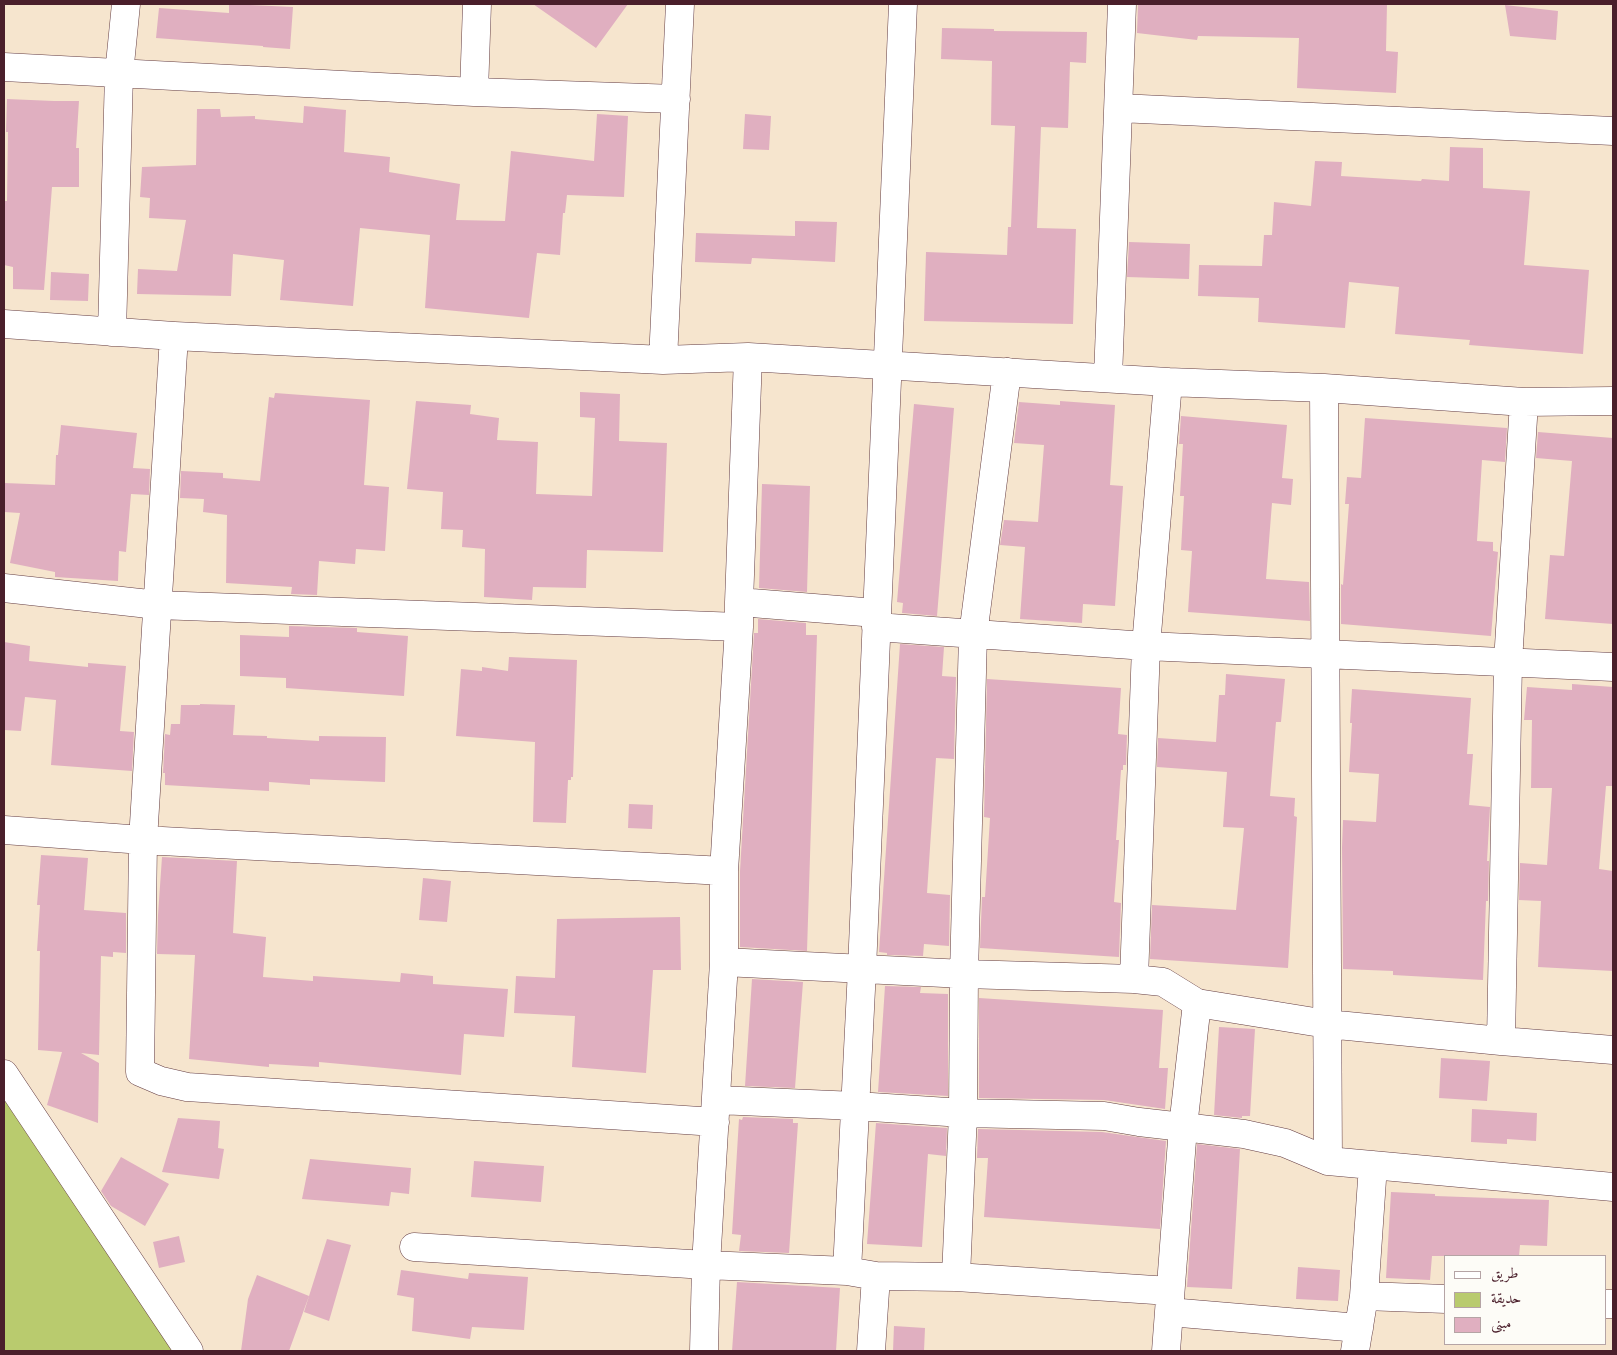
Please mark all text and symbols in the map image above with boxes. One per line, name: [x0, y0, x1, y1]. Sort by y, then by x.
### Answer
legend: [1444, 1255, 1607, 1345]
text: طريق: [1491, 1267, 1518, 1282]
text: حديقة: [1491, 1292, 1521, 1307]
text: مبنى: [1491, 1317, 1511, 1332]

